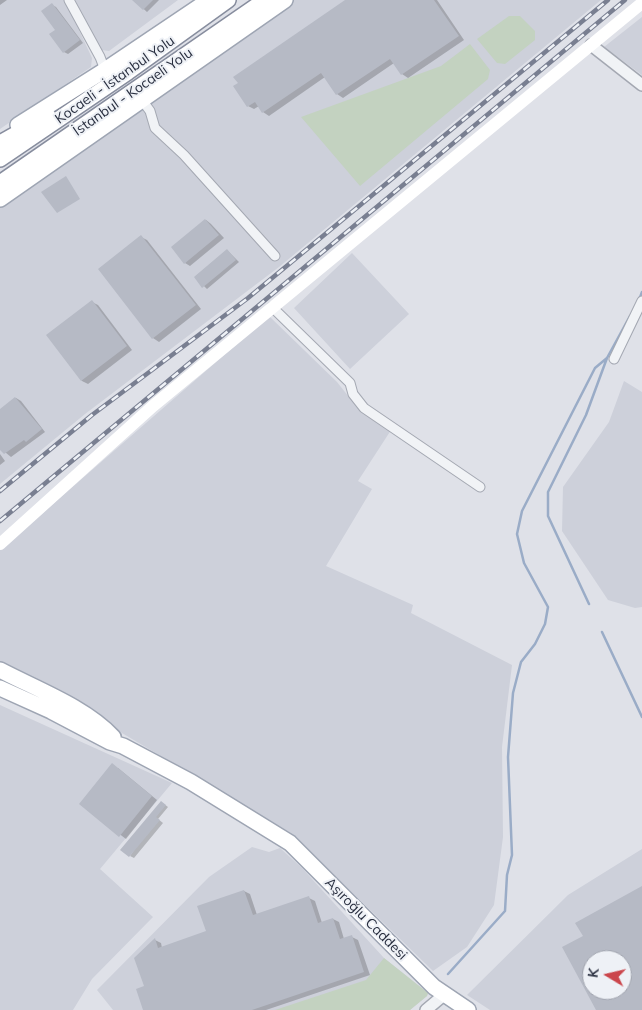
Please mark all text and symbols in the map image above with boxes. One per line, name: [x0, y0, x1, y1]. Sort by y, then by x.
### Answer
street label: Kocaeli - İstanbul Yolu: [52, 32, 178, 128]
street label: İstanbul - Kocaeli Yolu: [70, 44, 196, 140]
street label: Aşıroğlu Caddesi: [321, 874, 411, 964]
north arrow: [582, 950, 632, 1000]
text: K: [584, 967, 603, 979]

